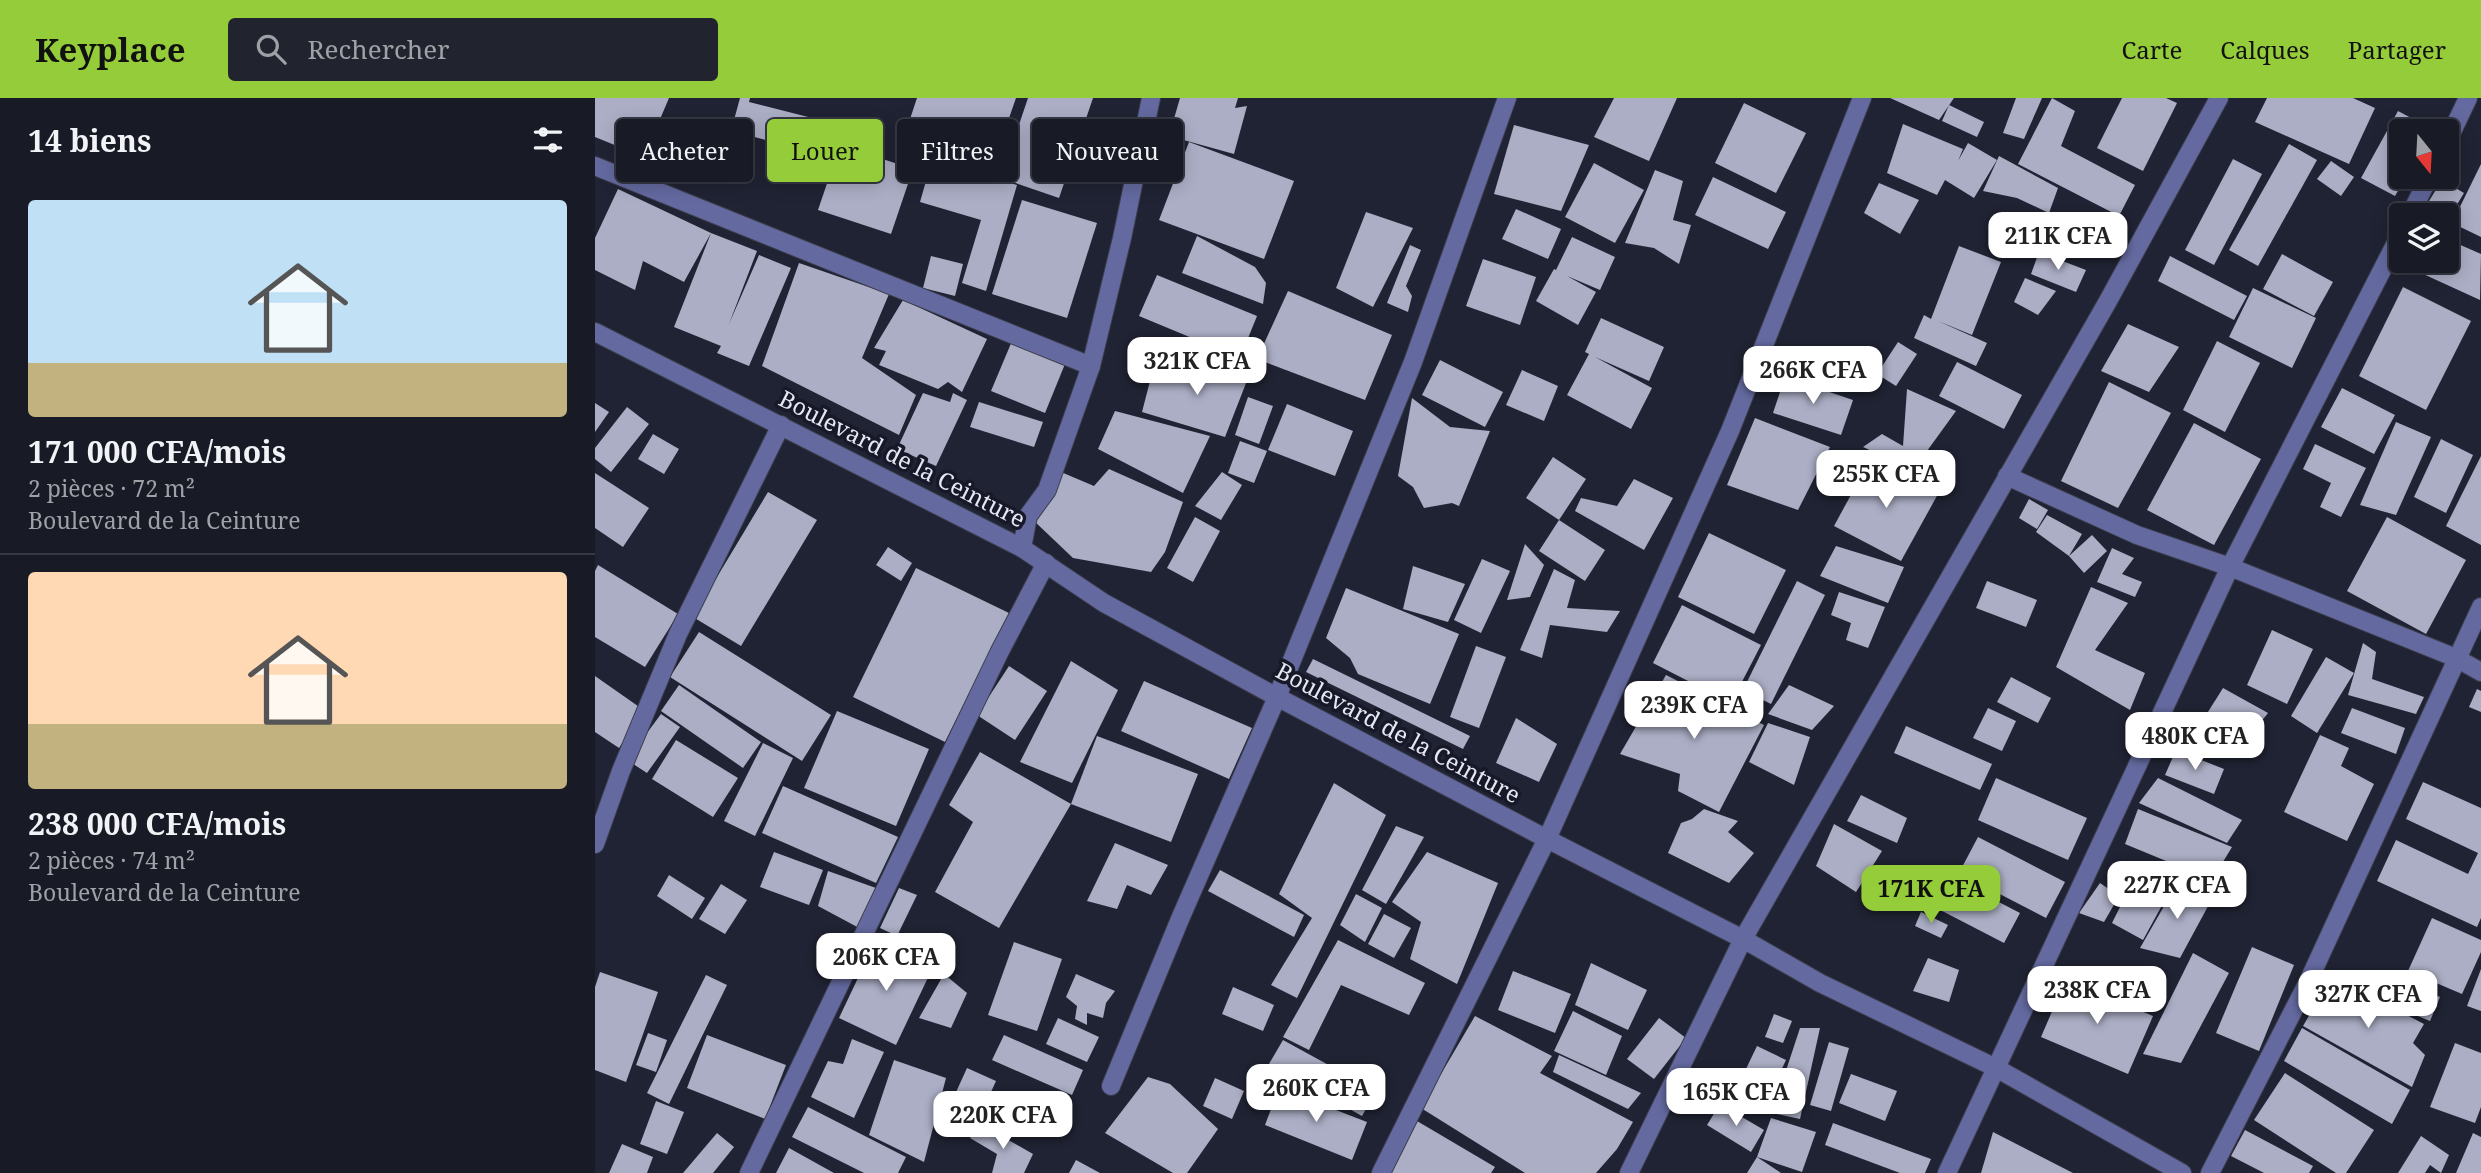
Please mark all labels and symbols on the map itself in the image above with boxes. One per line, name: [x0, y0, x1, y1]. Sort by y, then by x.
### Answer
north arrow: [2389, 119, 2459, 189]
pin: 211K CFA: [1986, 212, 2130, 272]
pin: 321K CFA: [1125, 338, 1269, 397]
pin: 266K CFA: [1741, 346, 1885, 406]
street label: Boulevard de la Ceinture: [774, 382, 1031, 534]
pin: 255K CFA: [1814, 450, 1958, 510]
street label: Boulevard de la Ceinture: [1271, 654, 1526, 810]
pin: 239K CFA: [1622, 682, 1766, 741]
pin: 480K CFA: [2123, 712, 2267, 772]
pin: 227K CFA: [2105, 862, 2249, 921]
pin: 171K CFA: [1859, 866, 2003, 925]
pin: 206K CFA: [814, 934, 958, 993]
pin: 238K CFA: [2025, 967, 2169, 1026]
pin: 327K CFA: [2296, 970, 2440, 1030]
pin: 260K CFA: [1244, 1065, 1388, 1124]
pin: 165K CFA: [1664, 1068, 1808, 1128]
pin: 220K CFA: [931, 1091, 1075, 1151]

